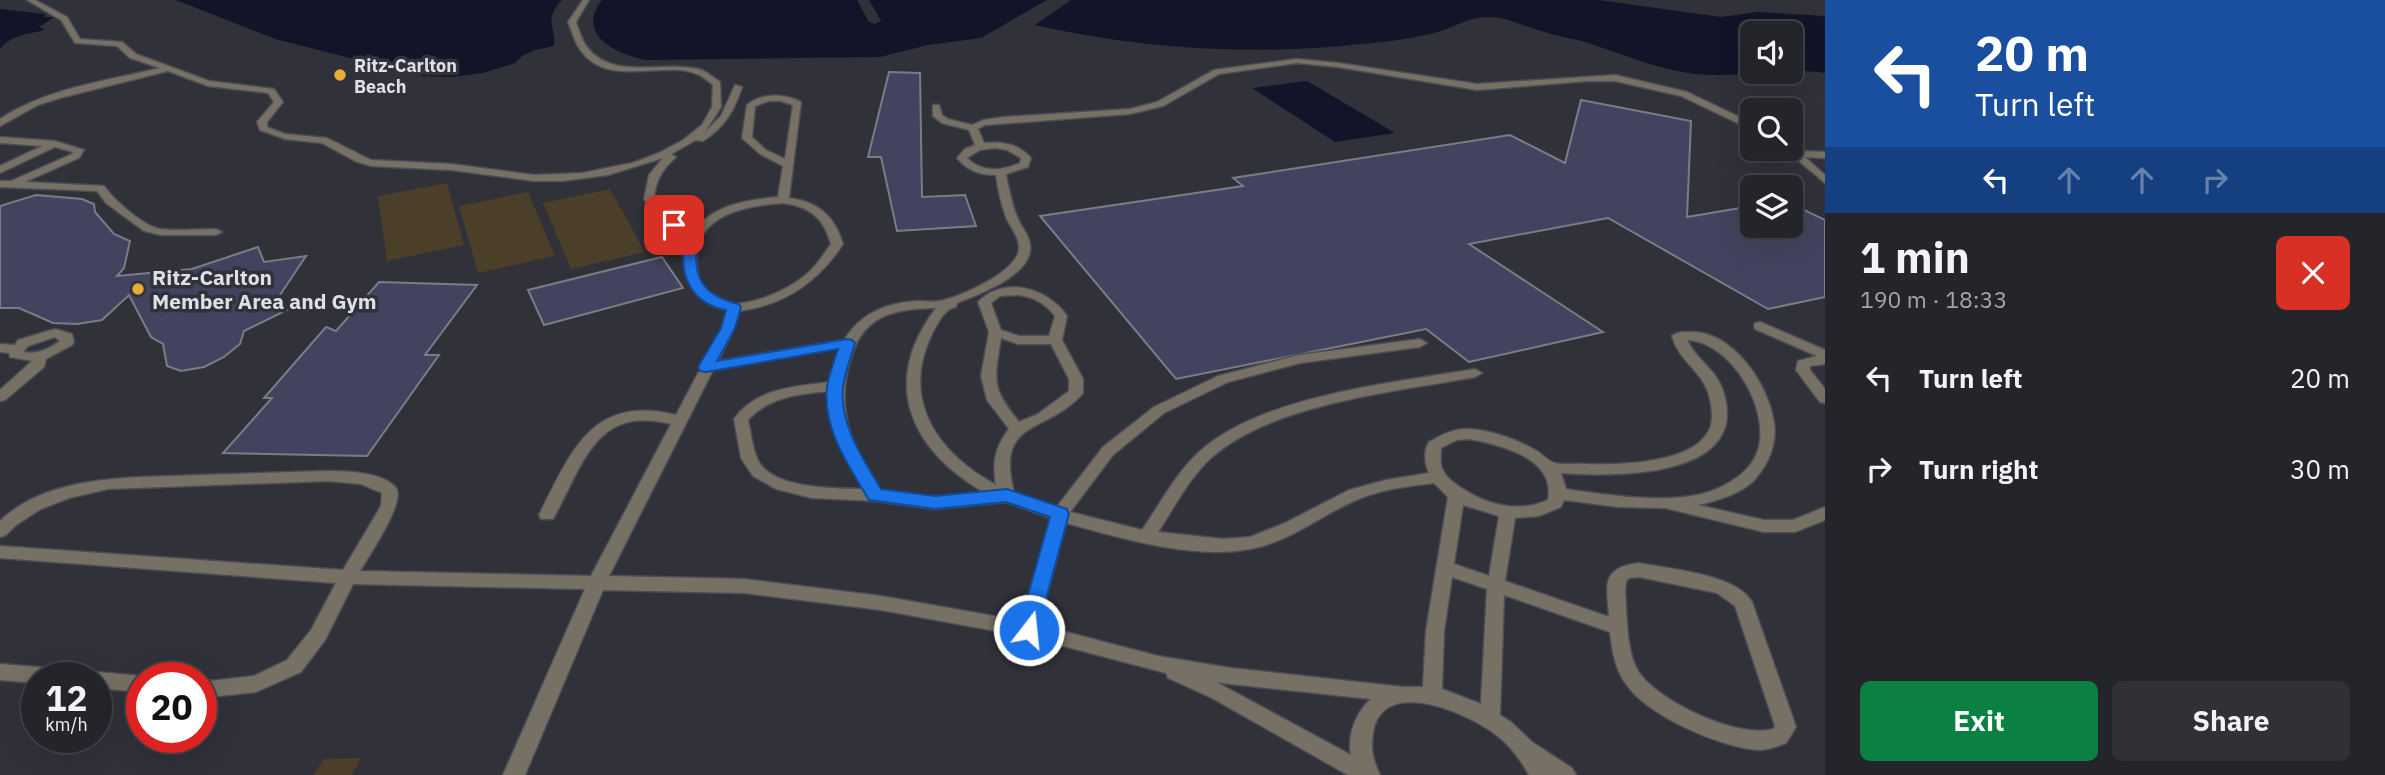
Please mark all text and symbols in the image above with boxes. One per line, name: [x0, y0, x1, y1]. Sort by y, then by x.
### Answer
map controls: [1740, 21, 1803, 238]
button: sound: [1740, 21, 1803, 84]
text: 20 m: [1975, 21, 2089, 84]
icon: left: [1860, 28, 1951, 119]
place label: Ritz-Carlton Beach: [354, 54, 457, 98]
marker: Ritz-Carlton Beach: [332, 67, 348, 83]
text: Turn left: [1975, 83, 2095, 125]
button: search: [1740, 98, 1803, 161]
icon: left: [1977, 161, 2015, 199]
icon: ahead: [2050, 161, 2088, 199]
icon: ahead: [2123, 161, 2161, 199]
icon: right: [2196, 161, 2234, 199]
button: layers: [1740, 175, 1803, 238]
pin: [644, 195, 704, 255]
icon: arrive: [655, 206, 693, 244]
text: 1 min: [1860, 230, 1970, 285]
button: close: [2276, 236, 2350, 310]
place label: Ritz-Carlton Member Area and Gym: [152, 263, 377, 315]
marker: Ritz-Carlton Member Area and Gym: [130, 281, 146, 297]
text: 190 m · 18:33: [1860, 284, 2007, 314]
icon: left: [1860, 359, 1898, 397]
text: Turn left: [1919, 361, 2022, 395]
text: 20 m: [2290, 361, 2350, 395]
icon: right: [1860, 450, 1898, 488]
text: Turn right: [1919, 452, 2038, 486]
text: 30 m: [2290, 452, 2350, 486]
position arrow: [992, 593, 1066, 667]
speed limit sign: 20: [126, 662, 217, 753]
text: 12: [45, 675, 88, 721]
button: Exit: [1860, 681, 2098, 761]
button: Share: [2112, 681, 2350, 761]
text: km/h: [45, 713, 88, 736]

